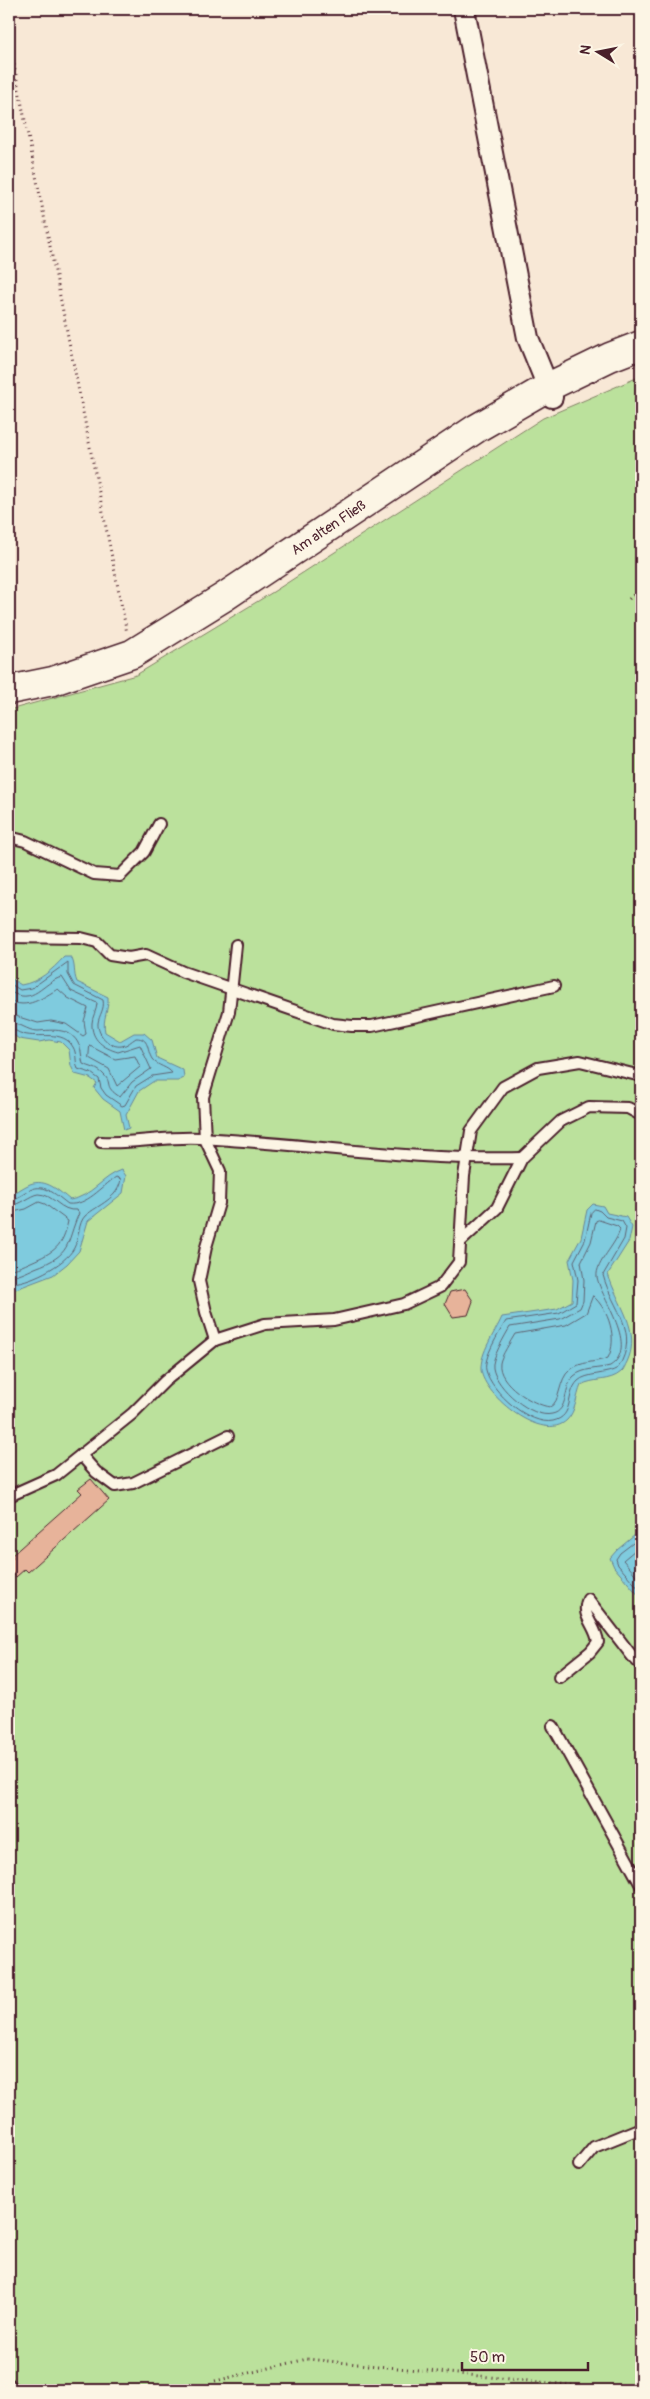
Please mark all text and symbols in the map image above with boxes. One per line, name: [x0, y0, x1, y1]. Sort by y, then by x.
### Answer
north arrow: [572, 28, 622, 78]
text: N: [576, 44, 595, 56]
street label: Am alten Fließ: [288, 497, 369, 559]
scale bar: [462, 2339, 589, 2371]
text: 50 m: [470, 2348, 505, 2367]

